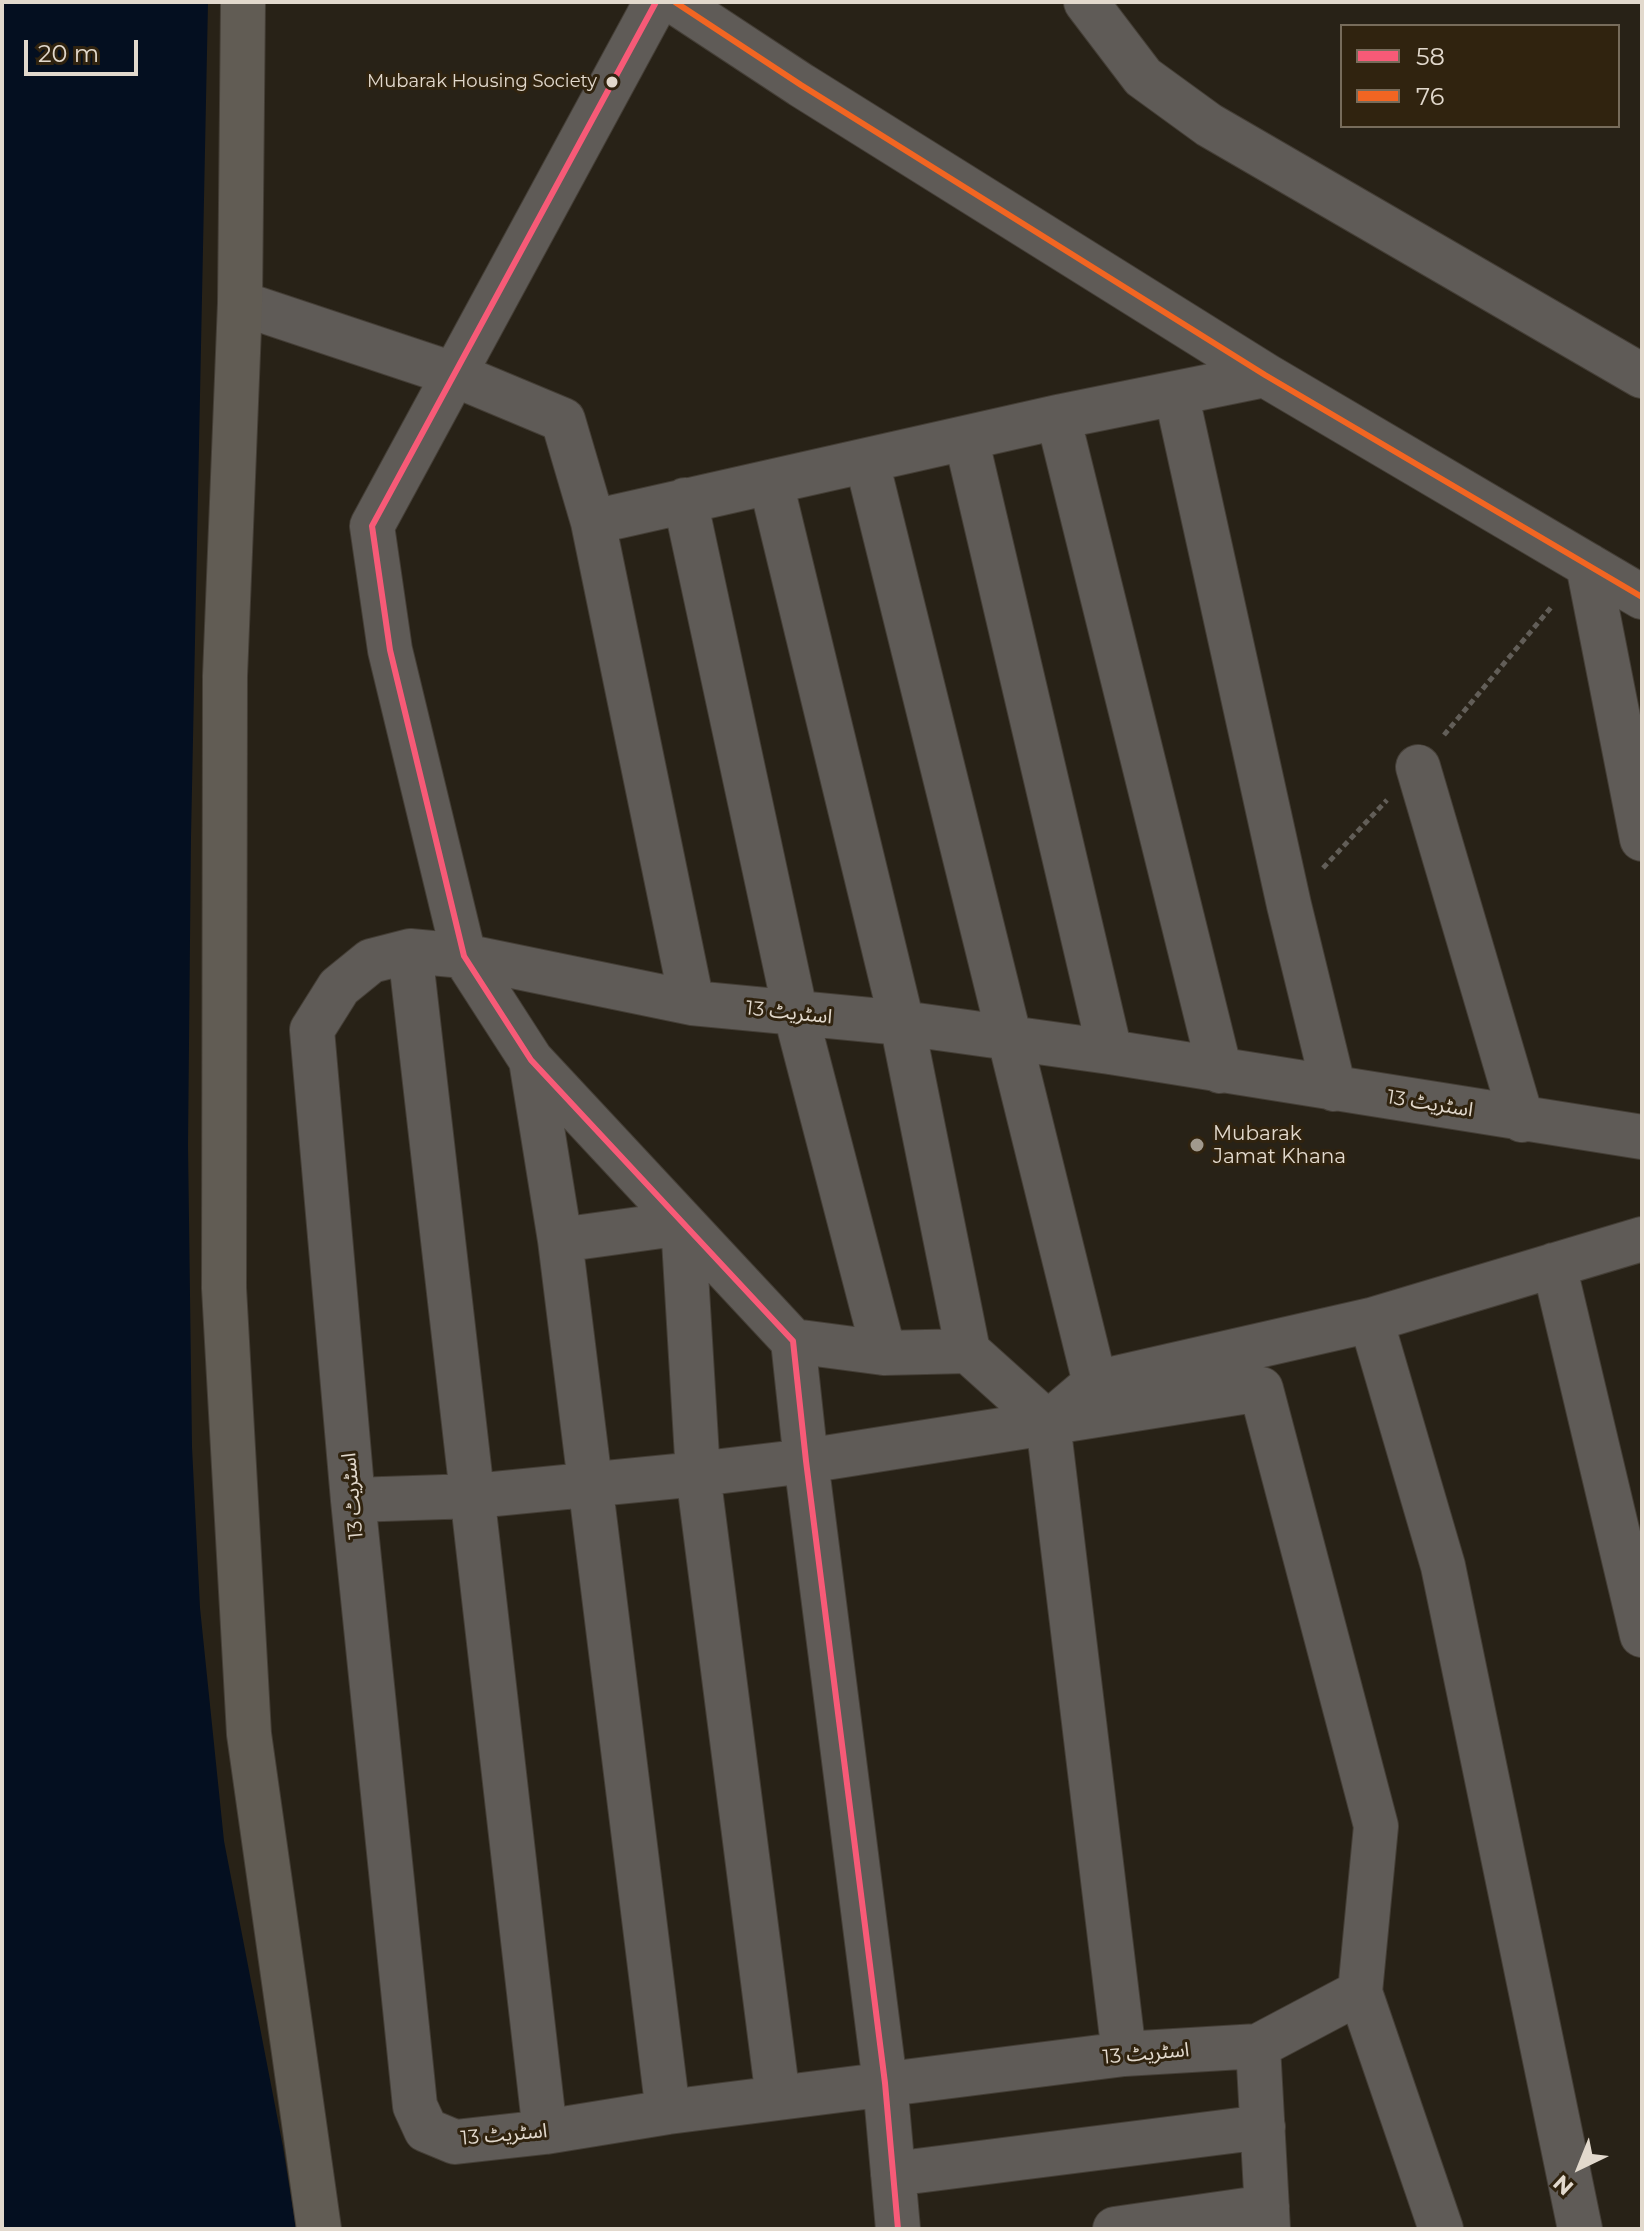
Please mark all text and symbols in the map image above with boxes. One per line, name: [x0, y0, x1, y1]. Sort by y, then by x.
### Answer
scale bar: [28, 24, 142, 74]
legend: [1340, 24, 1620, 128]
text: 20 m: [38, 39, 99, 68]
text: 58: [1416, 42, 1445, 71]
place label: Mubarak Housing Society: [367, 71, 597, 93]
marker: Mubarak Housing Society: [604, 74, 620, 90]
text: 76: [1416, 82, 1444, 111]
street label: اسٹریٹ 13: [745, 997, 833, 1029]
street label: اسٹریٹ 13: [1385, 1085, 1475, 1123]
place label: Mubarak Jamat Khana: [1213, 1122, 1346, 1169]
marker: Mubarak Jamat Khana: [1188, 1136, 1206, 1154]
street label: اسٹریٹ 13: [337, 1452, 369, 1540]
street label: اسٹریٹ 13: [1102, 2038, 1190, 2070]
street label: اسٹریٹ 13: [460, 2119, 548, 2151]
north arrow: [1540, 2127, 1620, 2207]
text: N: [1548, 2169, 1579, 2201]

